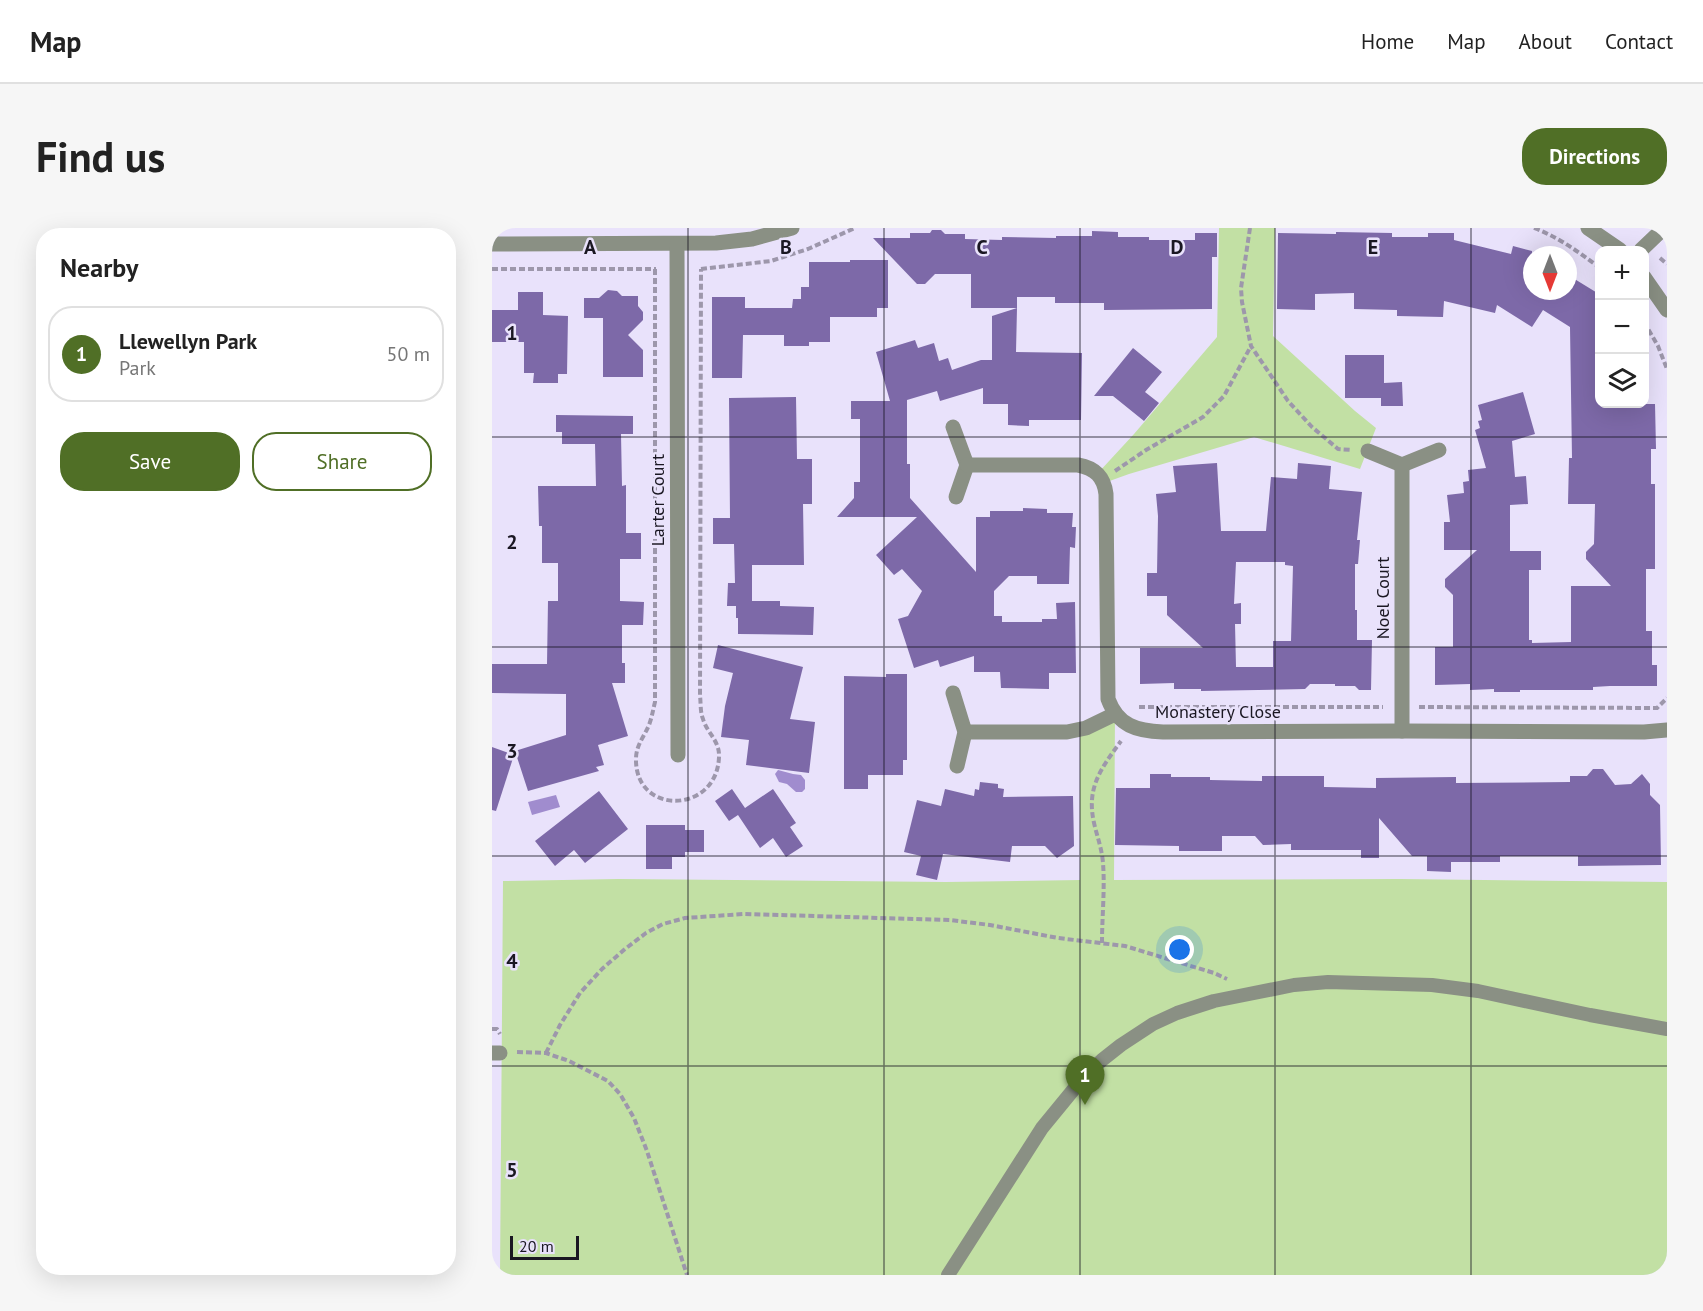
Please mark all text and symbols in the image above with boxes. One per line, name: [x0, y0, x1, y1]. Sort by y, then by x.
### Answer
text: Map: [30, 23, 81, 60]
text: Home: [1361, 28, 1414, 55]
text: Map: [1447, 28, 1486, 55]
text: About: [1519, 28, 1572, 55]
text: Contact: [1605, 28, 1673, 55]
button: Directions: [1522, 128, 1667, 185]
text: Find us: [36, 129, 165, 184]
text: A: [584, 234, 597, 260]
text: B: [780, 234, 792, 260]
text: C: [976, 234, 988, 260]
text: D: [1171, 234, 1184, 260]
text: E: [1368, 234, 1378, 260]
north arrow: [1523, 246, 1577, 300]
map controls: [1595, 246, 1649, 408]
button: +: [1595, 246, 1649, 300]
text: Nearby: [60, 251, 138, 284]
button: −: [1595, 300, 1649, 354]
text: 1: [506, 320, 518, 346]
text: Llewellyn Park: [119, 327, 257, 355]
text: 1: [76, 341, 87, 367]
text: 50 m: [387, 341, 430, 367]
button: layers: [1595, 354, 1649, 408]
text: Park: [119, 355, 156, 381]
button: Save: [60, 432, 240, 491]
button: Share: [252, 432, 432, 491]
street label: Larter Court: [646, 454, 669, 546]
text: 2: [506, 529, 518, 555]
street label: Noel Court: [1371, 557, 1394, 639]
street label: Monastery Close: [1155, 700, 1281, 723]
text: 3: [506, 738, 518, 764]
your location: [1165, 935, 1194, 964]
text: 4: [506, 948, 518, 974]
pin: 1: [1066, 1056, 1104, 1105]
text: 5: [506, 1157, 518, 1183]
scale bar: [510, 1233, 579, 1260]
text: 20 m: [519, 1236, 554, 1256]

